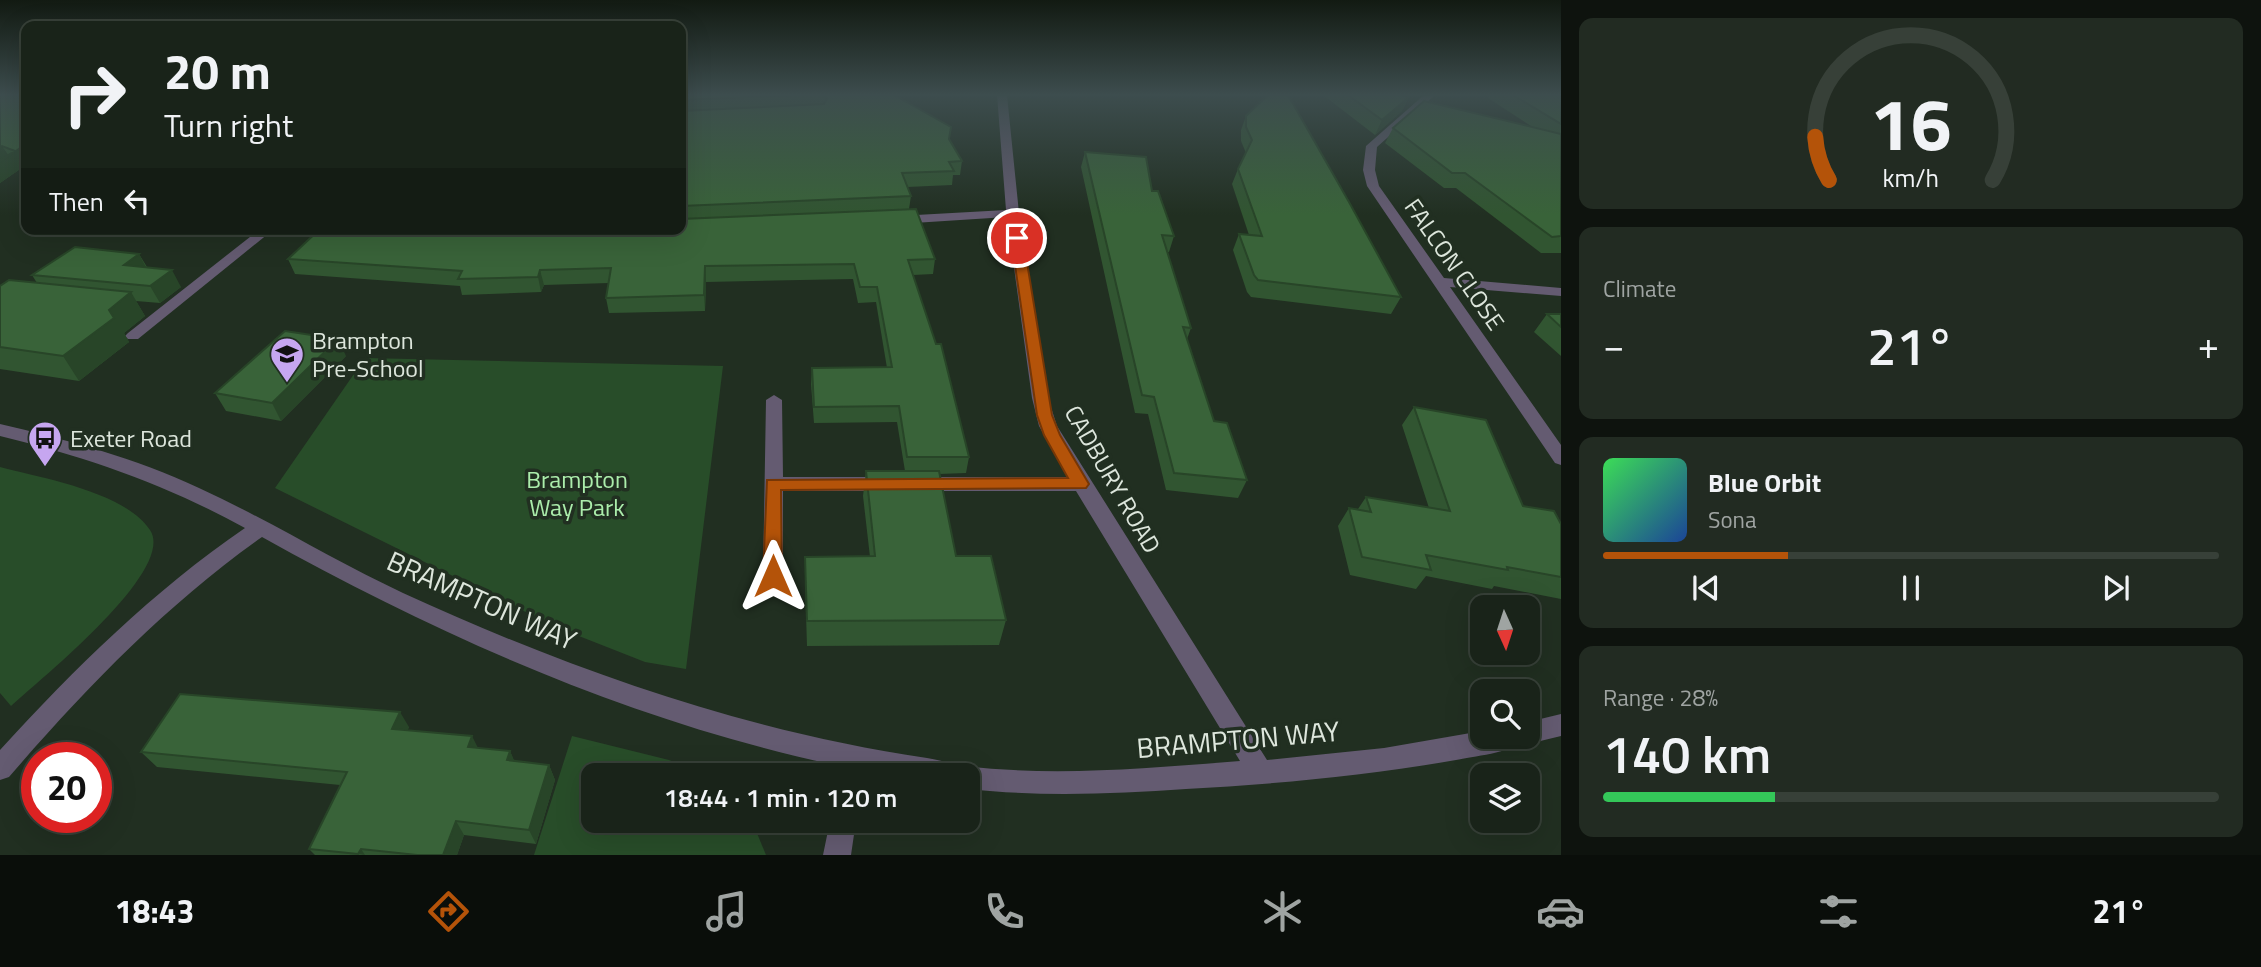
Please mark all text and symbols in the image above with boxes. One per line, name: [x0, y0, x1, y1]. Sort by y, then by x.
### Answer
text: 20 m: [164, 33, 271, 108]
icon: right: [49, 49, 140, 140]
text: 16: [1870, 68, 1952, 178]
text: Turn right: [164, 101, 293, 149]
text: km/h: [1883, 158, 1939, 196]
text: Then: [49, 182, 104, 221]
icon: left: [118, 182, 156, 220]
street label: FALCON CLOSE: [1396, 191, 1514, 337]
pin: [987, 208, 1047, 268]
icon: arrive: [998, 219, 1036, 257]
text: Climate: [1603, 271, 1676, 306]
text: 21°: [1867, 306, 1955, 385]
text: −: [1603, 316, 1624, 374]
text: +: [2198, 316, 2219, 374]
place label: Brampton Pre-School: [312, 322, 424, 386]
school or university icon: Brampton Pre-School: [268, 335, 306, 384]
street label: CADBURY ROAD: [1056, 398, 1170, 560]
bus stop icon: Exeter Road: [26, 419, 64, 468]
place label: Exeter Road: [70, 420, 192, 456]
park label: Brampton Way Park: [526, 461, 628, 525]
text: Blue Orbit: [1708, 463, 1821, 502]
text: Sona: [1708, 502, 1756, 537]
street label: BRAMPTON WAY: [380, 539, 584, 661]
position arrow: [736, 539, 810, 613]
icon: previous: [1687, 569, 1725, 607]
icon: pause: [1892, 569, 1930, 607]
icon: next: [2097, 569, 2135, 607]
north arrow: [1470, 595, 1540, 665]
map controls: [1470, 595, 1540, 833]
button: search: [1470, 679, 1540, 749]
text: Range · 28%: [1603, 680, 1718, 715]
street label: BRAMPTON WAY: [1135, 709, 1341, 769]
text: 140 km: [1603, 714, 1771, 793]
speed limit sign: 20: [21, 742, 112, 833]
button: layers: [1470, 763, 1540, 833]
text: 18:44 · 1 min · 120 m: [664, 778, 897, 817]
text: 18:43: [115, 887, 194, 935]
icon: directions: [424, 887, 473, 936]
icon: music: [702, 887, 751, 936]
icon: phone: [980, 887, 1029, 936]
icon: climate: [1258, 887, 1307, 936]
icon: car: [1536, 887, 1585, 936]
icon: filters: [1814, 887, 1863, 936]
text: 21°: [2093, 887, 2146, 935]

